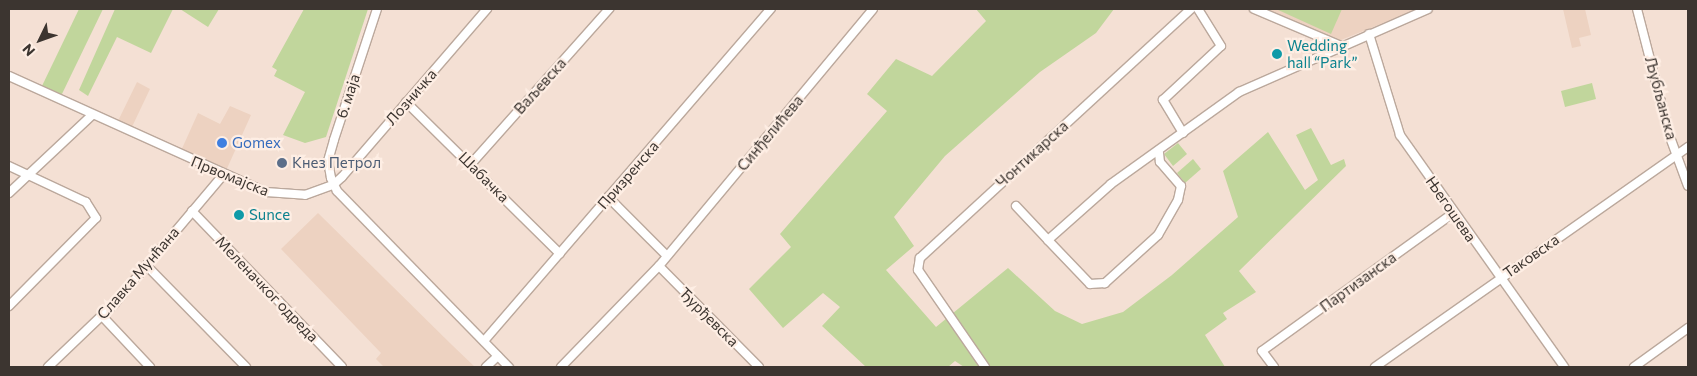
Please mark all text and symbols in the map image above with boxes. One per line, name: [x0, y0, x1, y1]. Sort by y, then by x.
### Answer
north arrow: [15, 15, 65, 65]
place label: Wedding hall “Park”: [1287, 36, 1357, 71]
text: N: [19, 41, 38, 60]
marker: Wedding hall “Park”: [1271, 48, 1283, 60]
street label: Ваљевска: [510, 54, 570, 118]
street label: Љубљанска: [1641, 55, 1681, 141]
street label: Лозничка: [382, 65, 440, 129]
street label: 6. маја: [332, 72, 364, 120]
street label: Синђелићева: [733, 91, 807, 175]
street label: Чонтикарска: [992, 117, 1072, 191]
place label: Gomex: [232, 134, 281, 152]
marker: Gomex: [216, 137, 228, 149]
street label: Призренска: [594, 137, 662, 213]
street label: Шабачка: [455, 148, 513, 206]
street label: Првомајска: [188, 152, 272, 200]
place label: Кнез Петрол: [292, 154, 381, 172]
marker: Кнез Петрол: [276, 157, 288, 169]
street label: Његошева: [1422, 173, 1480, 245]
place label: Sunce: [249, 206, 290, 224]
marker: Sunce: [233, 209, 245, 221]
street label: Славка Мунћана: [93, 223, 183, 323]
street label: Таковска: [1500, 230, 1562, 282]
street label: Меленачког одреда: [212, 232, 322, 346]
street label: Партизанска: [1316, 248, 1400, 316]
street label: Ђурђевска: [676, 284, 742, 350]

